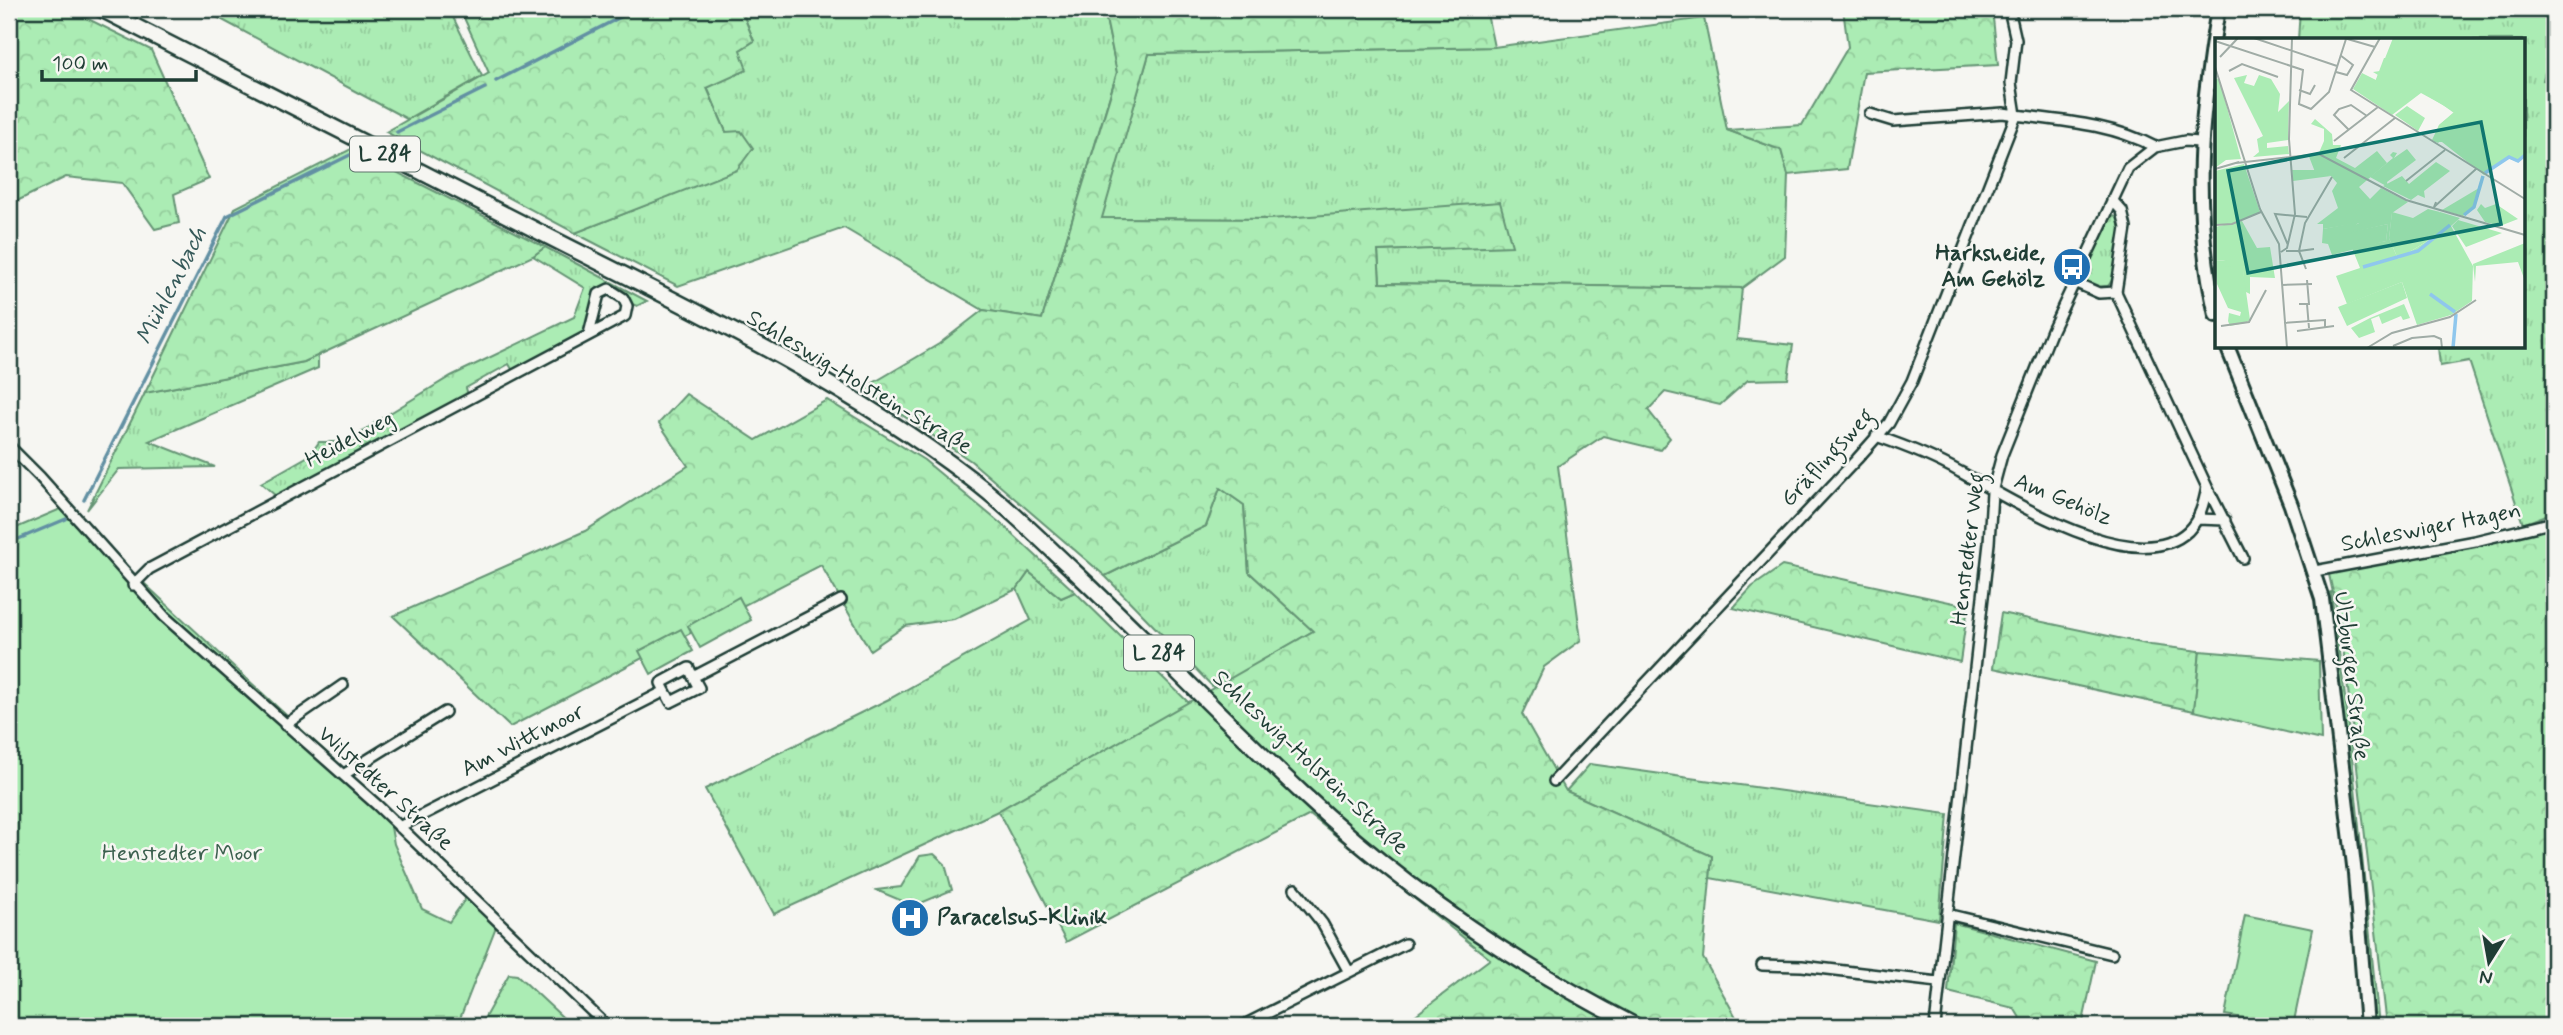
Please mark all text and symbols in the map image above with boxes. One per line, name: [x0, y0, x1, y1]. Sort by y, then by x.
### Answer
scale bar: [42, 38, 196, 82]
inset map: [2215, 38, 2524, 348]
text: 100 m: [52, 50, 108, 78]
road number: L 284: [350, 136, 420, 172]
water label: Mühlenbach: [129, 222, 215, 350]
place label: Harksheide, Am Gehölz: [1935, 239, 2046, 295]
bus stop icon: Harksheide, Am Gehölz: [2051, 246, 2093, 288]
street label: Schleswig-Holstein-Straße: [741, 304, 977, 462]
street label: Gräflingsweg: [1774, 402, 1883, 515]
street label: Heidelweg: [300, 404, 400, 476]
street label: Am Gehölz: [2009, 467, 2117, 533]
street label: Henstedter Weg: [1945, 471, 1995, 628]
street label: Schleswiger Hagen: [2338, 496, 2524, 560]
street label: Ulzburger Straße: [2324, 590, 2376, 763]
road number: L 284: [1124, 636, 1194, 670]
street label: Schleswig-Holstein-Straße: [1205, 664, 1415, 862]
street label: Am Wittmoor: [456, 697, 590, 785]
street label: Wilstedter Straße: [311, 720, 459, 858]
park label: Henstedter Moor: [102, 839, 263, 869]
hospital icon: Paracelsus-Klinik: [889, 897, 931, 939]
place label: Paracelsus-Klinik: [937, 903, 1107, 933]
north arrow: [2454, 926, 2524, 996]
text: N: [2477, 964, 2495, 991]

